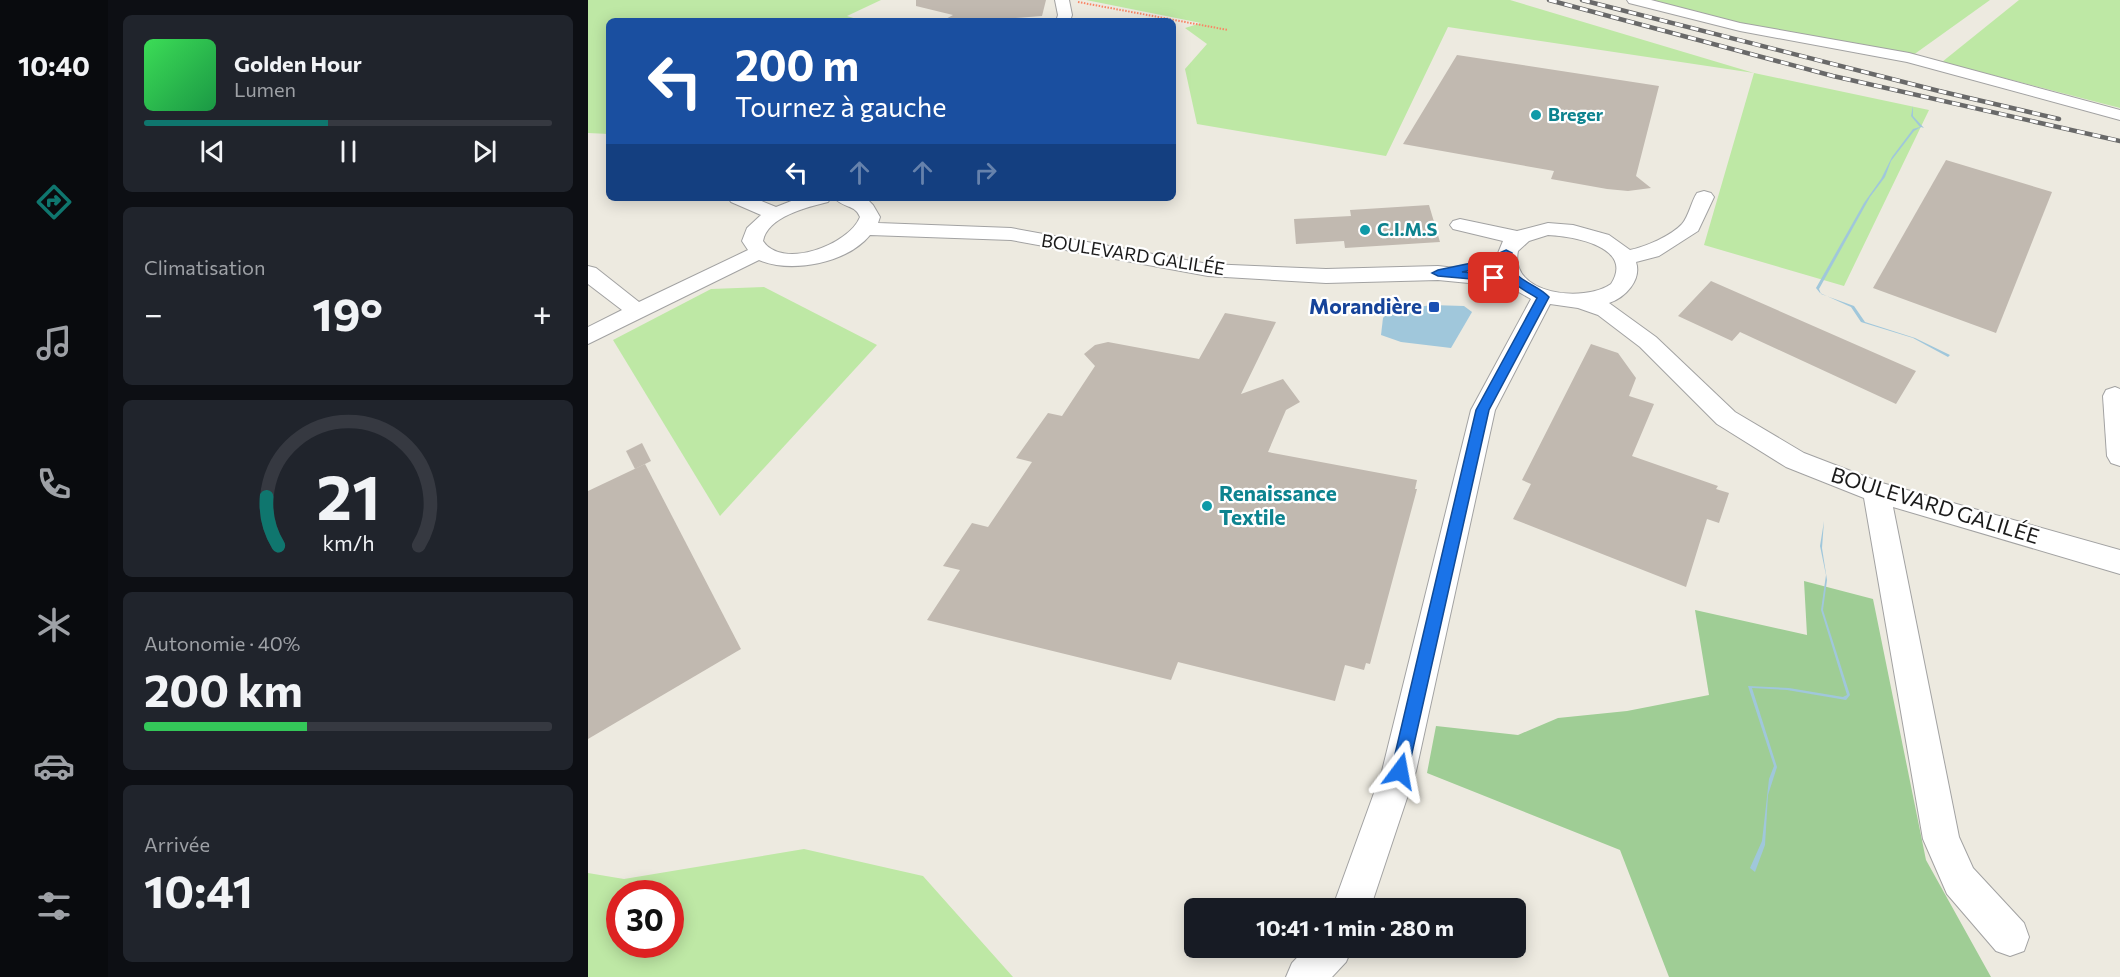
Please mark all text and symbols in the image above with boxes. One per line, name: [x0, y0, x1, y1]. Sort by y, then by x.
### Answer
text: 200 m: [735, 38, 859, 90]
icon: left: [636, 42, 714, 120]
text: 10:40: [18, 49, 90, 82]
text: Golden Hour: [234, 50, 362, 77]
text: Lumen: [234, 77, 296, 101]
text: Tournez à gauche: [735, 90, 946, 123]
place label: Breger: [1548, 103, 1604, 125]
marker: Breger: [1529, 108, 1543, 122]
icon: previous: [196, 135, 229, 168]
icon: pause: [332, 135, 365, 168]
icon: next: [468, 135, 501, 168]
icon: left: [780, 156, 813, 189]
icon: ahead: [843, 156, 876, 189]
icon: ahead: [906, 156, 939, 189]
icon: right: [969, 156, 1002, 189]
icon: directions: [33, 181, 75, 223]
place label: C.I.M.S: [1377, 218, 1438, 240]
marker: C.I.M.S: [1358, 223, 1372, 237]
street label: BOULEVARD GALILÉE: [1040, 229, 1226, 279]
pin: [1468, 252, 1519, 303]
text: Climatisation: [144, 255, 265, 279]
icon: arrive: [1477, 261, 1510, 294]
text: 19°: [312, 285, 383, 340]
text: −: [144, 292, 163, 333]
text: +: [533, 292, 552, 333]
place label: Morandière: [1309, 293, 1422, 318]
marker: Morandière: [1427, 300, 1441, 314]
icon: music: [33, 322, 75, 364]
text: 21: [316, 457, 380, 533]
street label: BOULEVARD GALILÉE: [1828, 461, 2042, 548]
icon: phone: [33, 463, 75, 505]
place label: Renaissance Textile: [1219, 480, 1337, 529]
marker: Renaissance Textile: [1200, 499, 1214, 513]
text: km/h: [322, 529, 374, 555]
icon: climate: [33, 604, 75, 646]
text: Autonomie · 40%: [144, 631, 300, 655]
text: 200 km: [144, 661, 303, 716]
position arrow: [1368, 739, 1432, 803]
icon: car: [33, 745, 75, 787]
text: Arrivée: [144, 832, 210, 856]
text: 10:41: [144, 862, 253, 917]
speed limit sign: 30: [606, 880, 684, 958]
icon: filters: [33, 885, 75, 927]
text: 10:41 · 1 min · 280 m: [1256, 914, 1454, 941]

